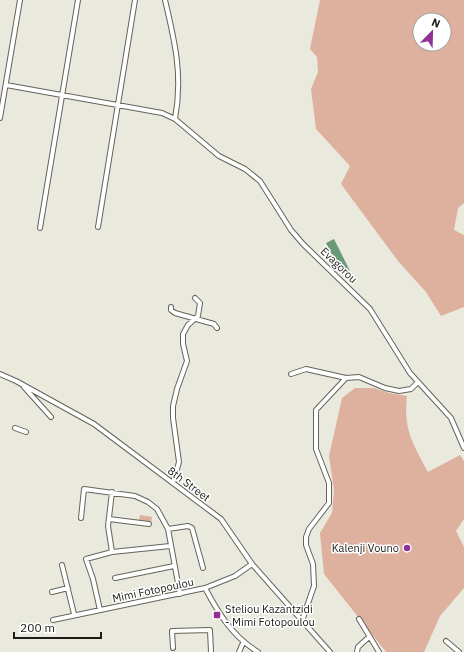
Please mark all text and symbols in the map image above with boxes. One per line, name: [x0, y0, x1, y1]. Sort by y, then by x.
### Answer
north arrow: [412, 12, 452, 52]
text: N: [430, 15, 442, 31]
street label: Evagorou: [318, 244, 360, 286]
street label: 8th Street: [165, 464, 213, 505]
place label: Kalenji Vouno: [332, 541, 399, 555]
marker: Kalenji Vouno: [402, 543, 412, 553]
street label: Mimi Fotopoulou: [111, 575, 195, 605]
place label: Steliou Kazantzidi - Mimi Fotopoulou: [225, 602, 315, 629]
marker: Steliou Kazantzidi - Mimi Fotopoulou: [212, 610, 222, 620]
scale bar: [14, 614, 101, 640]
text: 200 m: [20, 620, 55, 635]

